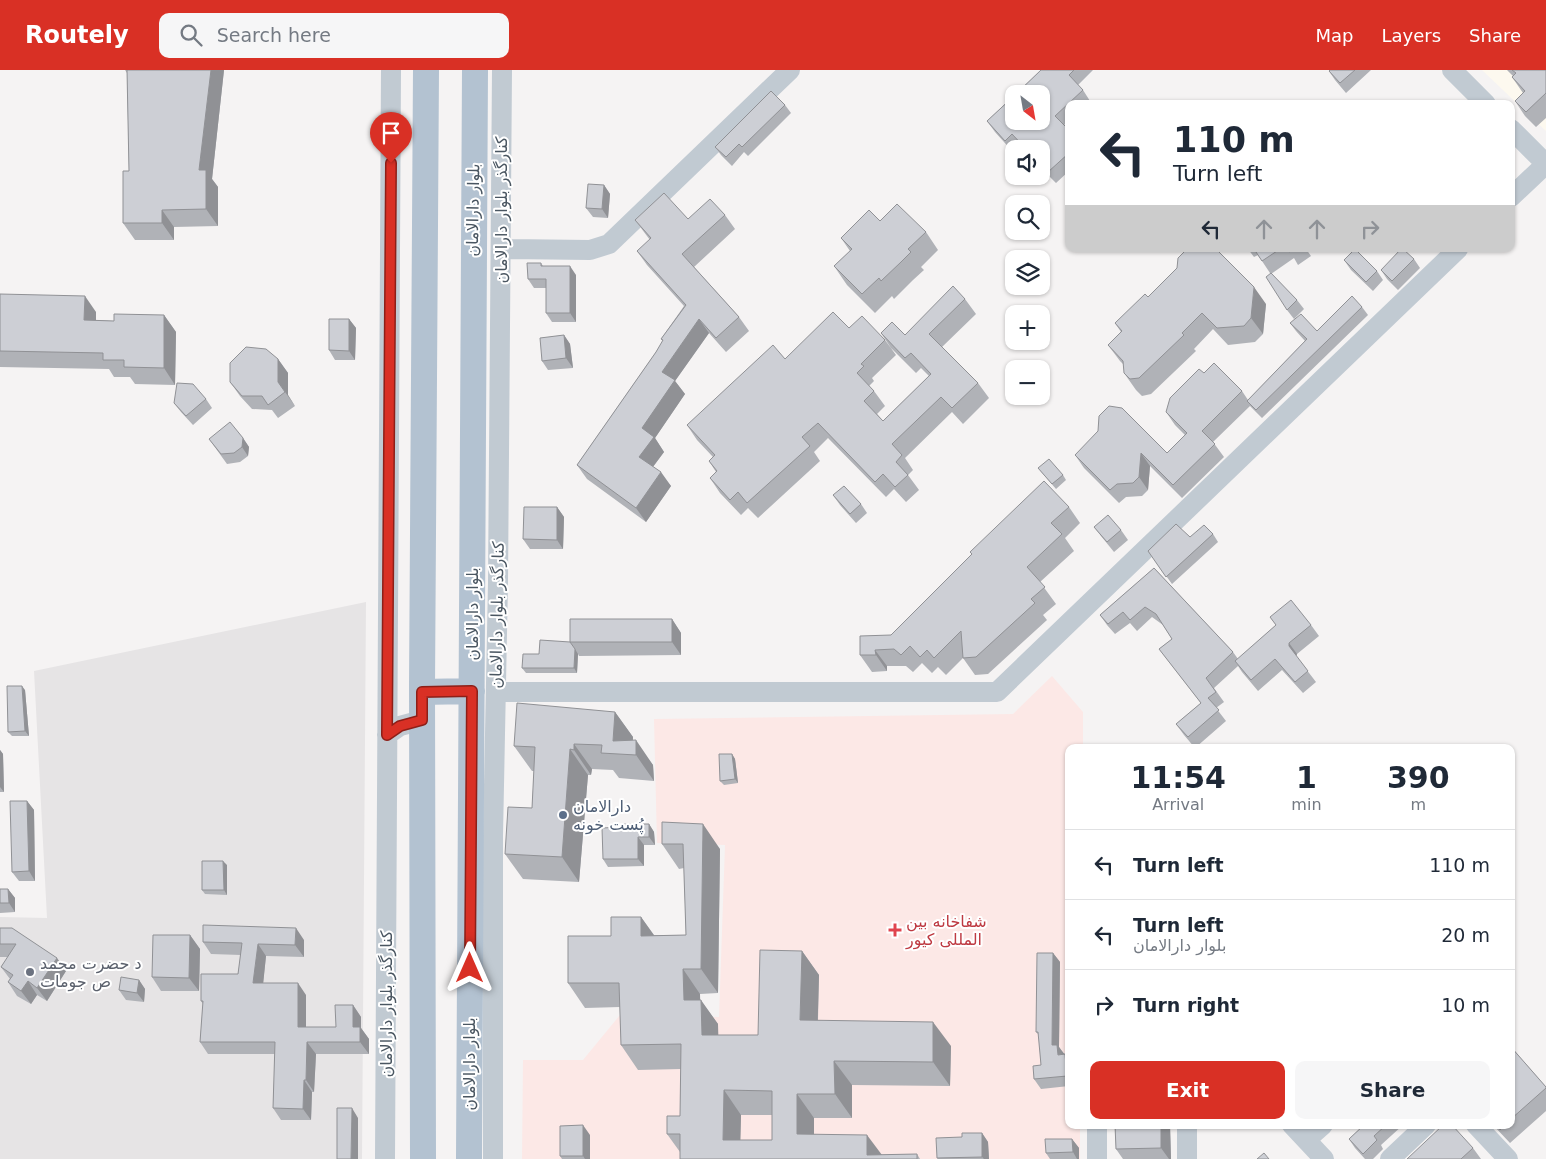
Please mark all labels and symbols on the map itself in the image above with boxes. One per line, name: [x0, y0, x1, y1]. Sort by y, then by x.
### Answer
north arrow: [1005, 85, 1050, 130]
pin: [370, 112, 412, 163]
street label: کنارگذر بلوار دارالامان: [492, 136, 512, 284]
street label: بلوار دارالامان: [463, 163, 484, 257]
street label: کنارگذر بلوار دارالامان: [486, 541, 509, 689]
street label: بلوار دارالامان: [463, 567, 483, 661]
place label: دارالامان پُست خونه: [573, 797, 645, 835]
marker: دارالامان پُست خونه: [557, 809, 569, 821]
place label: شفاخانه بین المللی کیور: [905, 912, 987, 950]
marker: شفاخانه بین المللی کیور: [888, 923, 902, 937]
street label: کنارگذر بلوار دارالامان: [377, 930, 397, 1078]
position arrow: [443, 941, 495, 993]
place label: د حضرت محمد ص جومات: [40, 954, 142, 992]
marker: د حضرت محمد ص جومات: [24, 966, 36, 978]
street label: بلوار دارالامان: [460, 1017, 480, 1111]

